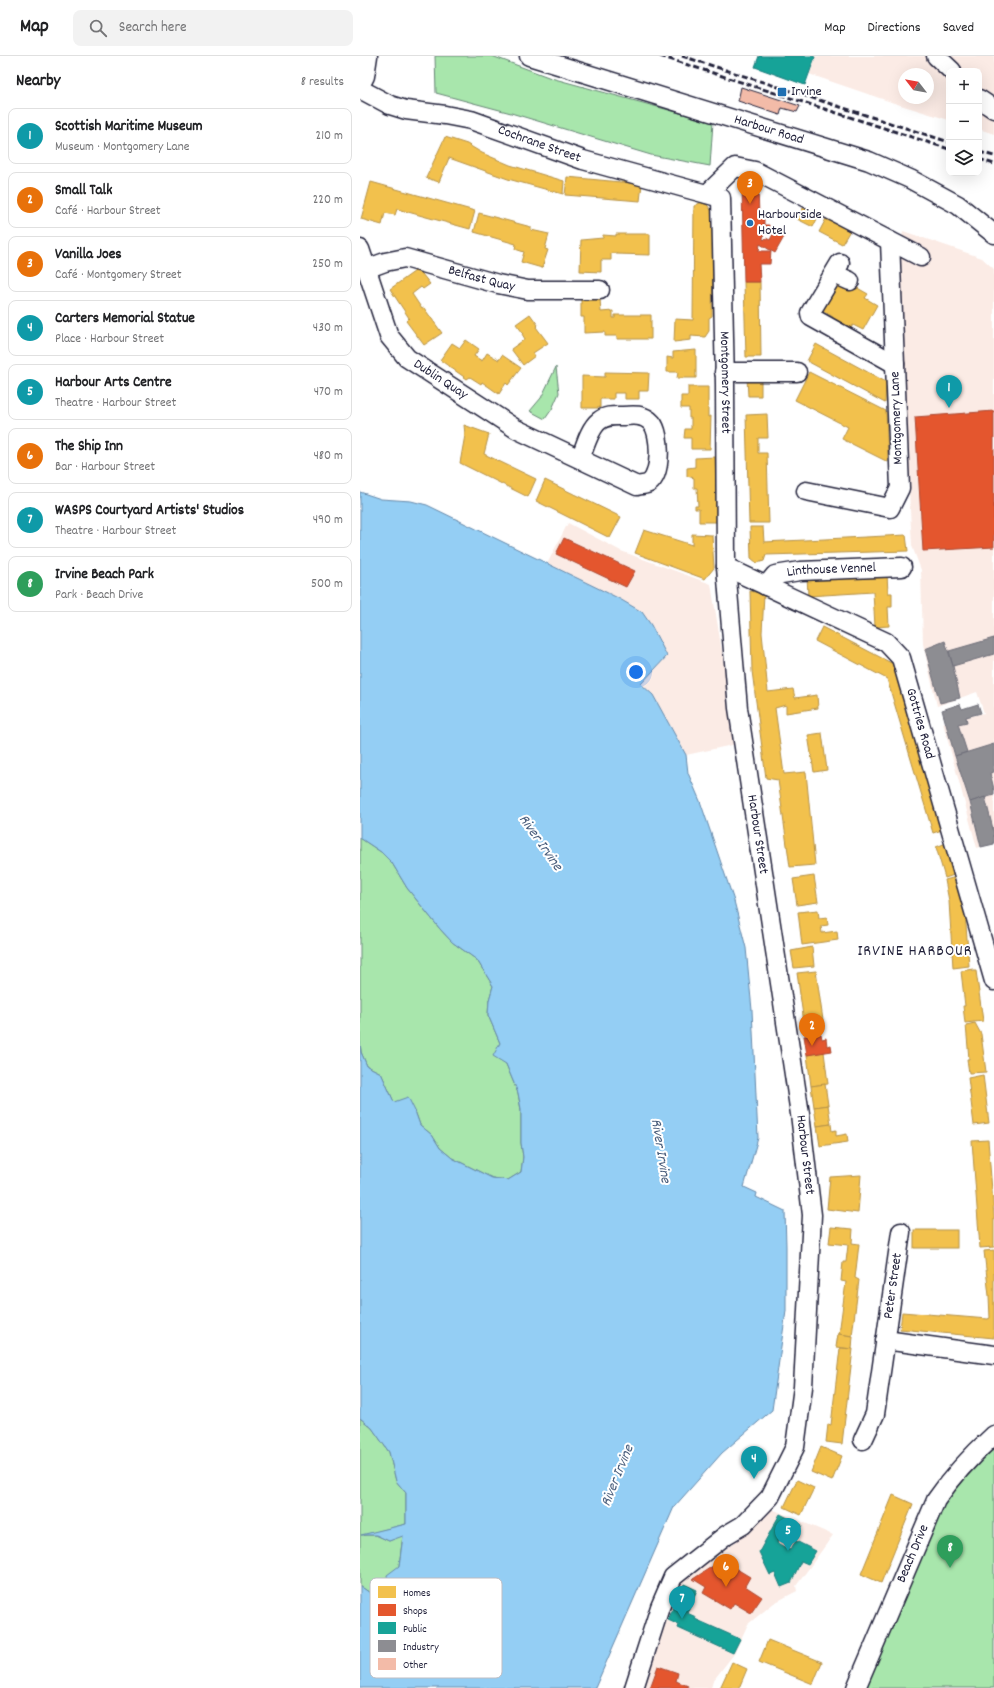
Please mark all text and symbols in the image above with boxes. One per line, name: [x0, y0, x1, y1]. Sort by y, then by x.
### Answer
search box: [73, 10, 353, 46]
text: Map: [20, 14, 49, 41]
icon: search: [87, 17, 109, 39]
text: Search here: [119, 17, 187, 39]
text: Map: [824, 18, 846, 38]
text: Directions: [868, 18, 921, 38]
text: Saved: [943, 18, 974, 38]
north arrow: [898, 68, 934, 104]
map controls: [946, 68, 982, 176]
button: +: [946, 68, 982, 104]
text: Nearby: [16, 70, 60, 94]
text: 8 results: [301, 73, 344, 92]
place label: Irvine: [791, 82, 822, 102]
marker: Irvine: [776, 86, 788, 98]
button: −: [946, 104, 982, 140]
street label: Harbour Road: [732, 110, 806, 150]
text: Scottish Maritime Museum: [55, 116, 202, 138]
street label: Cochrane Street: [495, 120, 584, 168]
text: 1: [29, 127, 31, 146]
text: 210 m: [315, 127, 343, 146]
text: Museum · Montgomery Lane: [55, 138, 189, 157]
button: layers: [946, 140, 982, 176]
pin: 3: [737, 171, 763, 204]
text: Small Talk: [55, 180, 112, 202]
text: 2: [27, 191, 33, 210]
text: 220 m: [313, 191, 343, 210]
text: Café · Harbour Street: [55, 202, 161, 221]
place label: Harbourside Hotel: [758, 205, 822, 241]
marker: Harbourside Hotel: [745, 218, 755, 228]
text: Vanilla Joes: [55, 244, 122, 266]
text: 3: [27, 255, 33, 274]
text: 250 m: [312, 255, 343, 274]
street label: Belfast Quay: [446, 261, 517, 297]
text: Café · Montgomery Street: [55, 266, 182, 285]
text: Carters Memorial Statue: [55, 308, 195, 330]
text: 4: [27, 319, 33, 338]
text: 430 m: [313, 319, 343, 338]
text: Place · Harbour Street: [55, 330, 164, 349]
street label: Montgomery Street: [714, 331, 735, 434]
street label: Dublin Quay: [409, 355, 472, 405]
street label: Montgomery Lane: [885, 371, 909, 465]
text: Harbour Arts Centre: [55, 372, 172, 394]
pin: 1: [936, 375, 962, 408]
text: 5: [27, 383, 33, 402]
text: 470 m: [314, 383, 343, 402]
text: Theatre · Harbour Street: [55, 394, 176, 413]
text: The Ship Inn: [55, 436, 123, 458]
text: 6: [27, 447, 33, 466]
text: 480 m: [313, 447, 343, 466]
text: Bar · Harbour Street: [55, 458, 155, 477]
text: WASPS Courtyard Artists' Studios: [55, 500, 244, 522]
text: 7: [28, 511, 32, 530]
text: 490 m: [313, 511, 343, 530]
text: Theatre · Harbour Street: [55, 522, 176, 541]
street label: Linthouse Vennel: [785, 558, 877, 583]
text: Irvine Beach Park: [55, 564, 154, 586]
text: 8: [27, 575, 33, 594]
text: 500 m: [311, 575, 343, 594]
text: Park · Beach Drive: [55, 586, 143, 605]
your location: [626, 662, 646, 682]
street label: Gottries Road: [900, 686, 940, 762]
street label: Harbour Street: [741, 793, 773, 875]
water label: River Irvine: [512, 810, 568, 877]
district label: IRVINE HARBOUR: [857, 940, 973, 963]
pin: 2: [799, 1013, 825, 1046]
street label: Harbour Street: [790, 1114, 819, 1196]
water label: River Irvine: [644, 1117, 676, 1186]
street label: Peter Street: [879, 1252, 908, 1320]
water label: River Irvine: [596, 1441, 641, 1510]
pin: 4: [741, 1446, 767, 1479]
pin: 5: [775, 1518, 801, 1551]
street label: Beach Drive: [892, 1521, 934, 1586]
pin: 8: [937, 1535, 963, 1568]
pin: 6: [713, 1554, 739, 1587]
legend: [370, 1578, 502, 1678]
text: Homes: [403, 1586, 431, 1602]
pin: 7: [669, 1586, 695, 1619]
text: Shops: [403, 1604, 428, 1620]
text: Public: [403, 1622, 427, 1638]
text: Industry: [403, 1640, 439, 1656]
text: Other: [403, 1658, 428, 1674]

